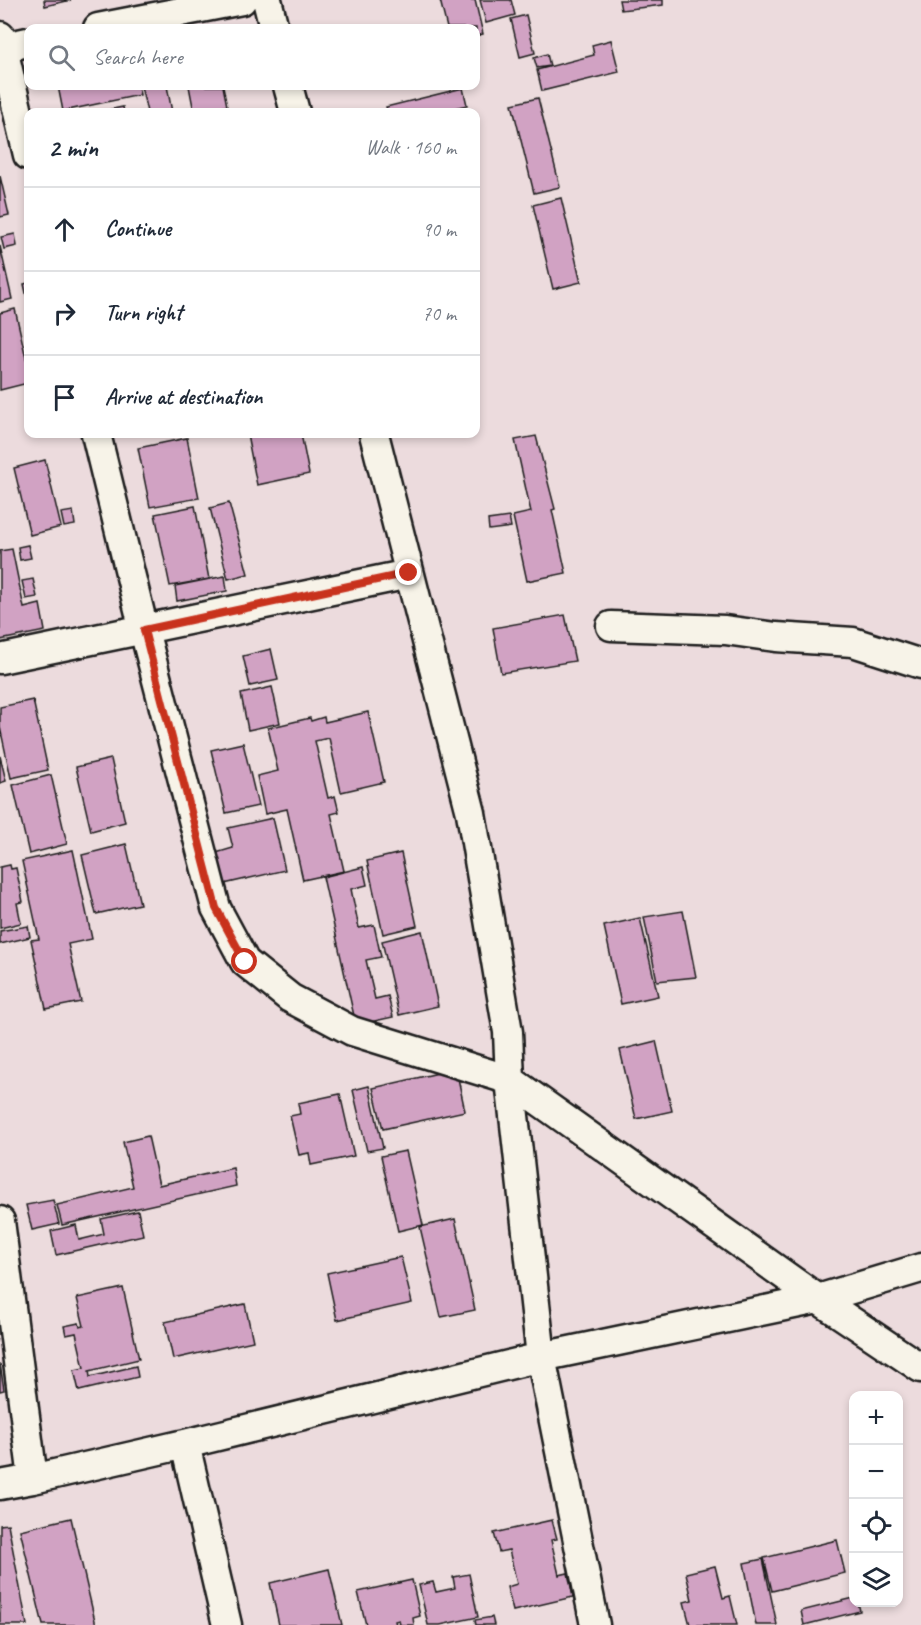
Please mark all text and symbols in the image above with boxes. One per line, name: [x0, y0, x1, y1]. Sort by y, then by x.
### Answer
search box: [24, 24, 480, 90]
icon: search: [45, 41, 78, 74]
text: Search here: [93, 43, 183, 71]
text: 2 min: [48, 131, 98, 164]
text: Walk · 160 m: [366, 135, 456, 160]
icon: ahead: [48, 213, 81, 246]
text: Continue: [105, 215, 171, 243]
text: 90 m: [422, 217, 456, 242]
icon: right: [48, 297, 81, 330]
text: Turn right: [105, 299, 182, 327]
text: 70 m: [422, 301, 456, 326]
icon: arrive: [48, 381, 81, 414]
text: Arrive at destination: [105, 383, 262, 411]
route end: [395, 559, 421, 585]
route start: [231, 948, 257, 974]
map controls: [849, 1391, 903, 1607]
button: +: [849, 1391, 903, 1445]
button: −: [849, 1445, 903, 1499]
button: locate: [849, 1499, 903, 1553]
button: layers: [849, 1553, 903, 1607]

